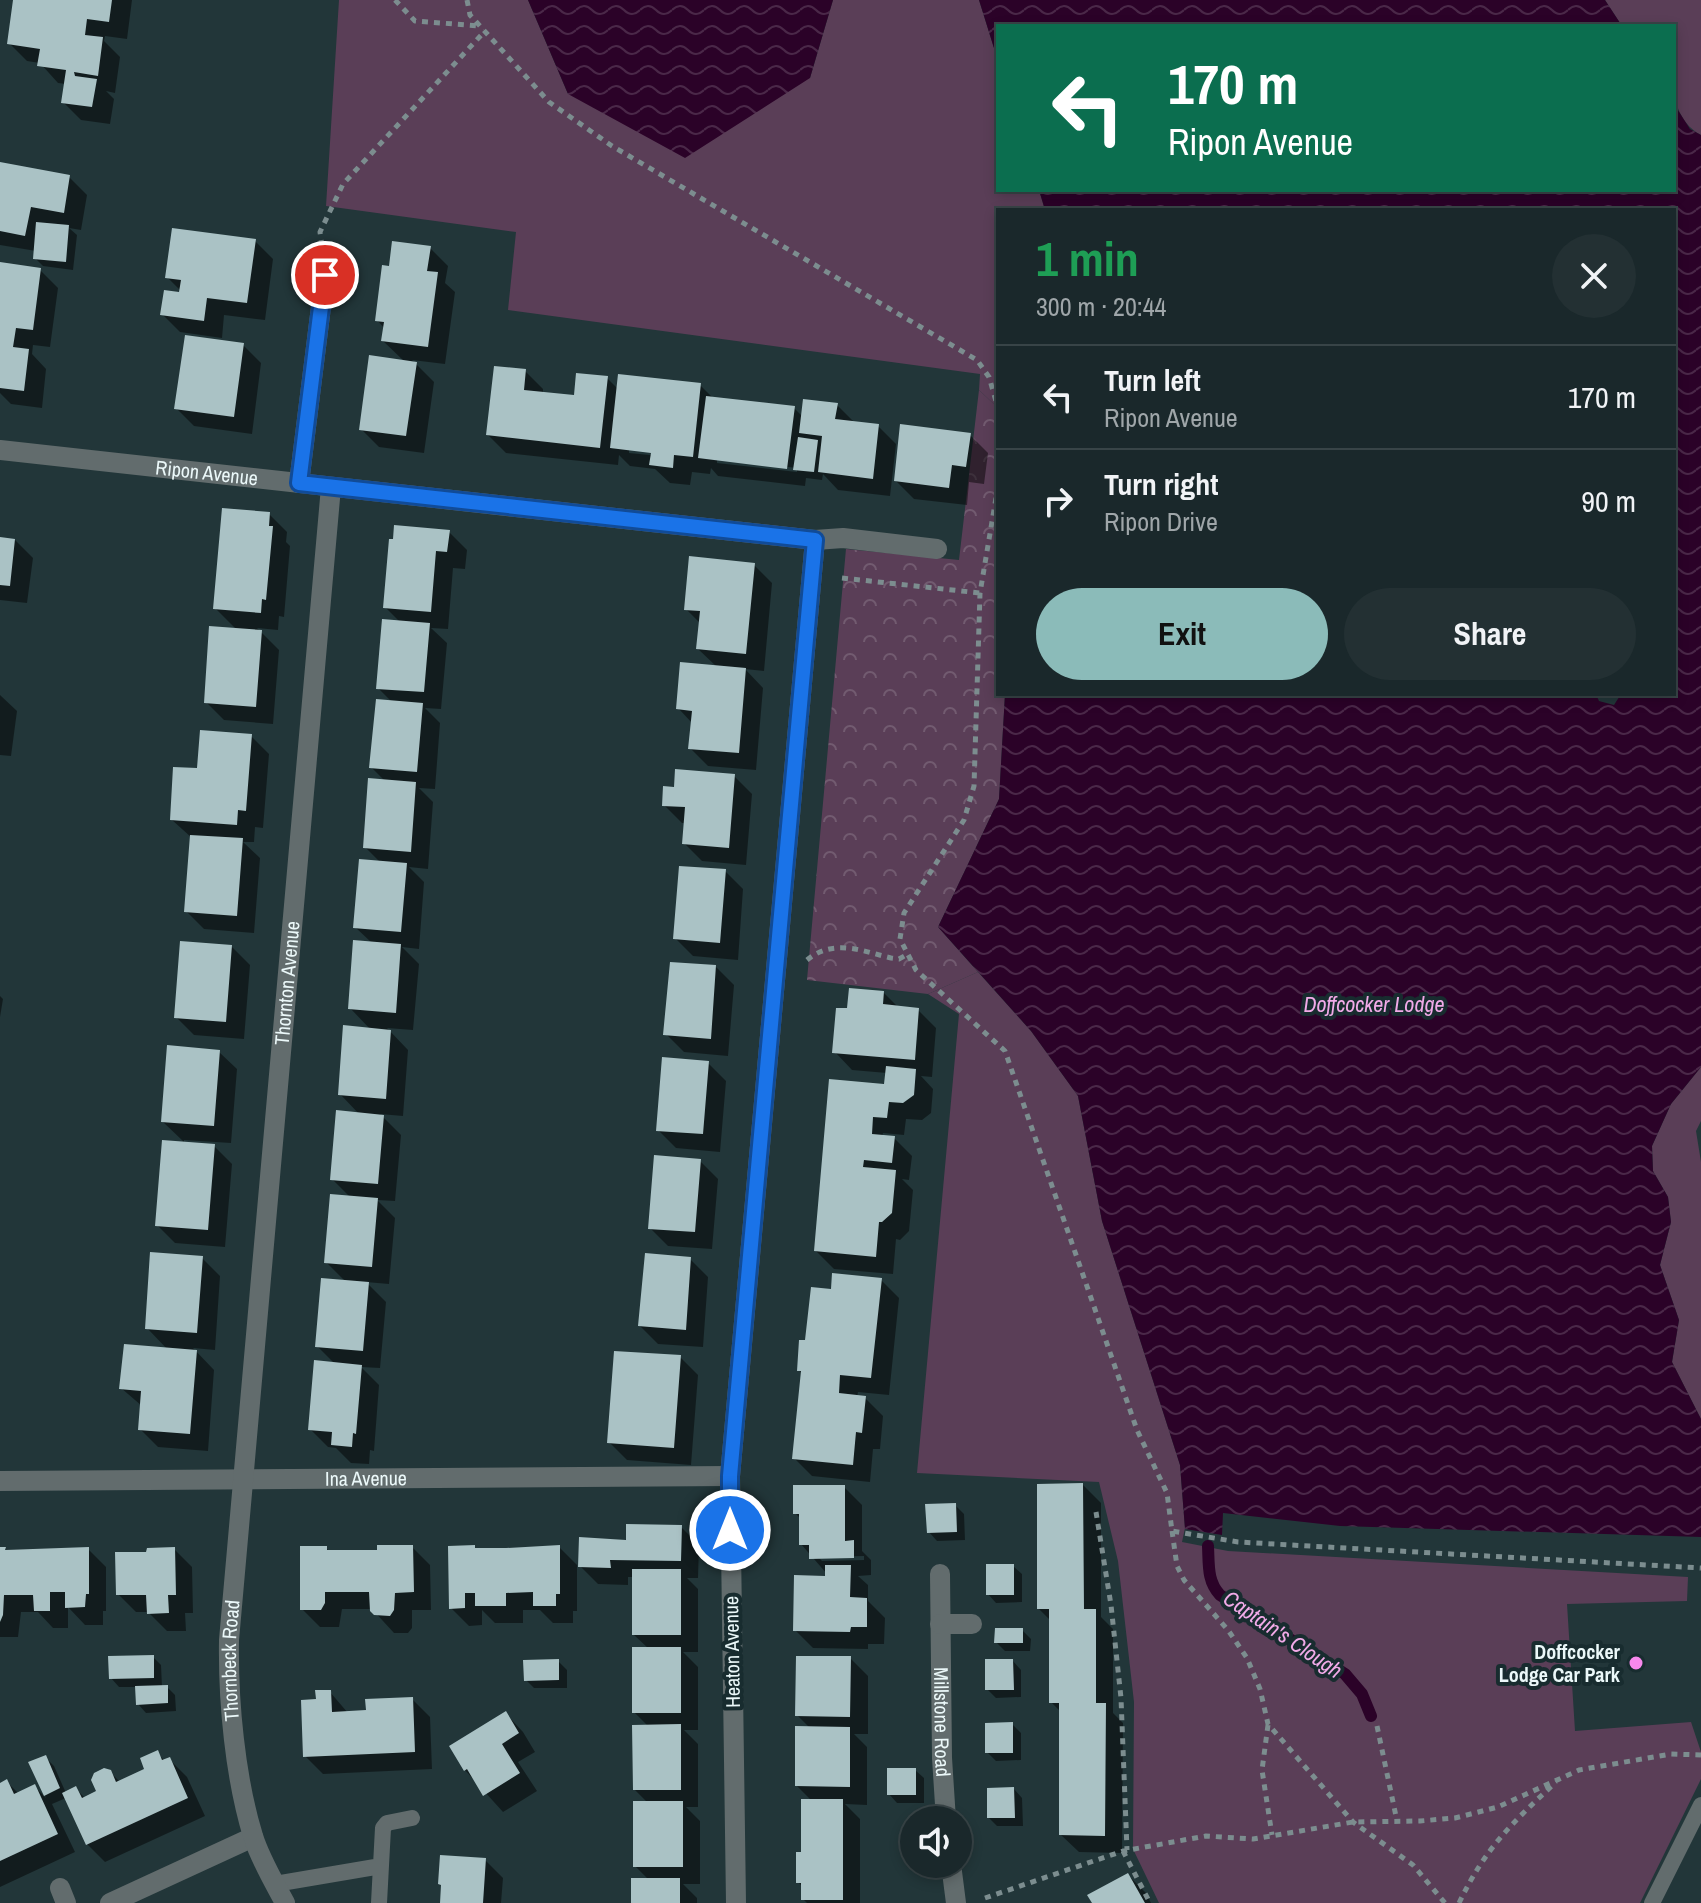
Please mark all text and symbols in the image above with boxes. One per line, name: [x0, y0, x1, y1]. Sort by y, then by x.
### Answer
text: 170 m: [1168, 46, 1298, 121]
icon: left: [1036, 56, 1140, 160]
text: Ripon Avenue: [1168, 118, 1353, 166]
text: 1 min: [1036, 226, 1139, 291]
button: close: [1552, 234, 1636, 318]
pin: [291, 241, 359, 309]
icon: arrive: [303, 253, 347, 297]
text: 300 m · 20:44: [1036, 289, 1166, 324]
text: Turn left: [1104, 360, 1201, 400]
icon: left: [1036, 375, 1080, 419]
text: 170 m: [1568, 377, 1636, 417]
text: Ripon Avenue: [1104, 400, 1238, 435]
street label: Ripon Avenue: [154, 453, 259, 491]
text: Turn right: [1104, 464, 1218, 504]
icon: right: [1036, 479, 1080, 523]
text: 90 m: [1581, 481, 1636, 521]
text: Ripon Drive: [1104, 504, 1218, 539]
button: Exit: [1036, 588, 1328, 680]
button: Share: [1344, 588, 1636, 680]
street label: Thornton Avenue: [268, 920, 306, 1046]
water label: Doffcocker Lodge: [1304, 989, 1445, 1019]
street label: Ina Avenue: [325, 1464, 407, 1492]
position arrow: [688, 1488, 772, 1572]
water label: Captain's Clough: [1217, 1583, 1349, 1685]
street label: Heaton Avenue: [717, 1596, 746, 1708]
street label: Thornbeck Road: [215, 1599, 245, 1722]
place label: Doffcocker Lodge Car Park: [1499, 1638, 1621, 1688]
marker: Doffcocker Lodge Car Park: [1627, 1654, 1645, 1672]
street label: Millstone Road: [928, 1667, 957, 1778]
map controls: [900, 1806, 972, 1878]
button: sound: [900, 1806, 972, 1878]

